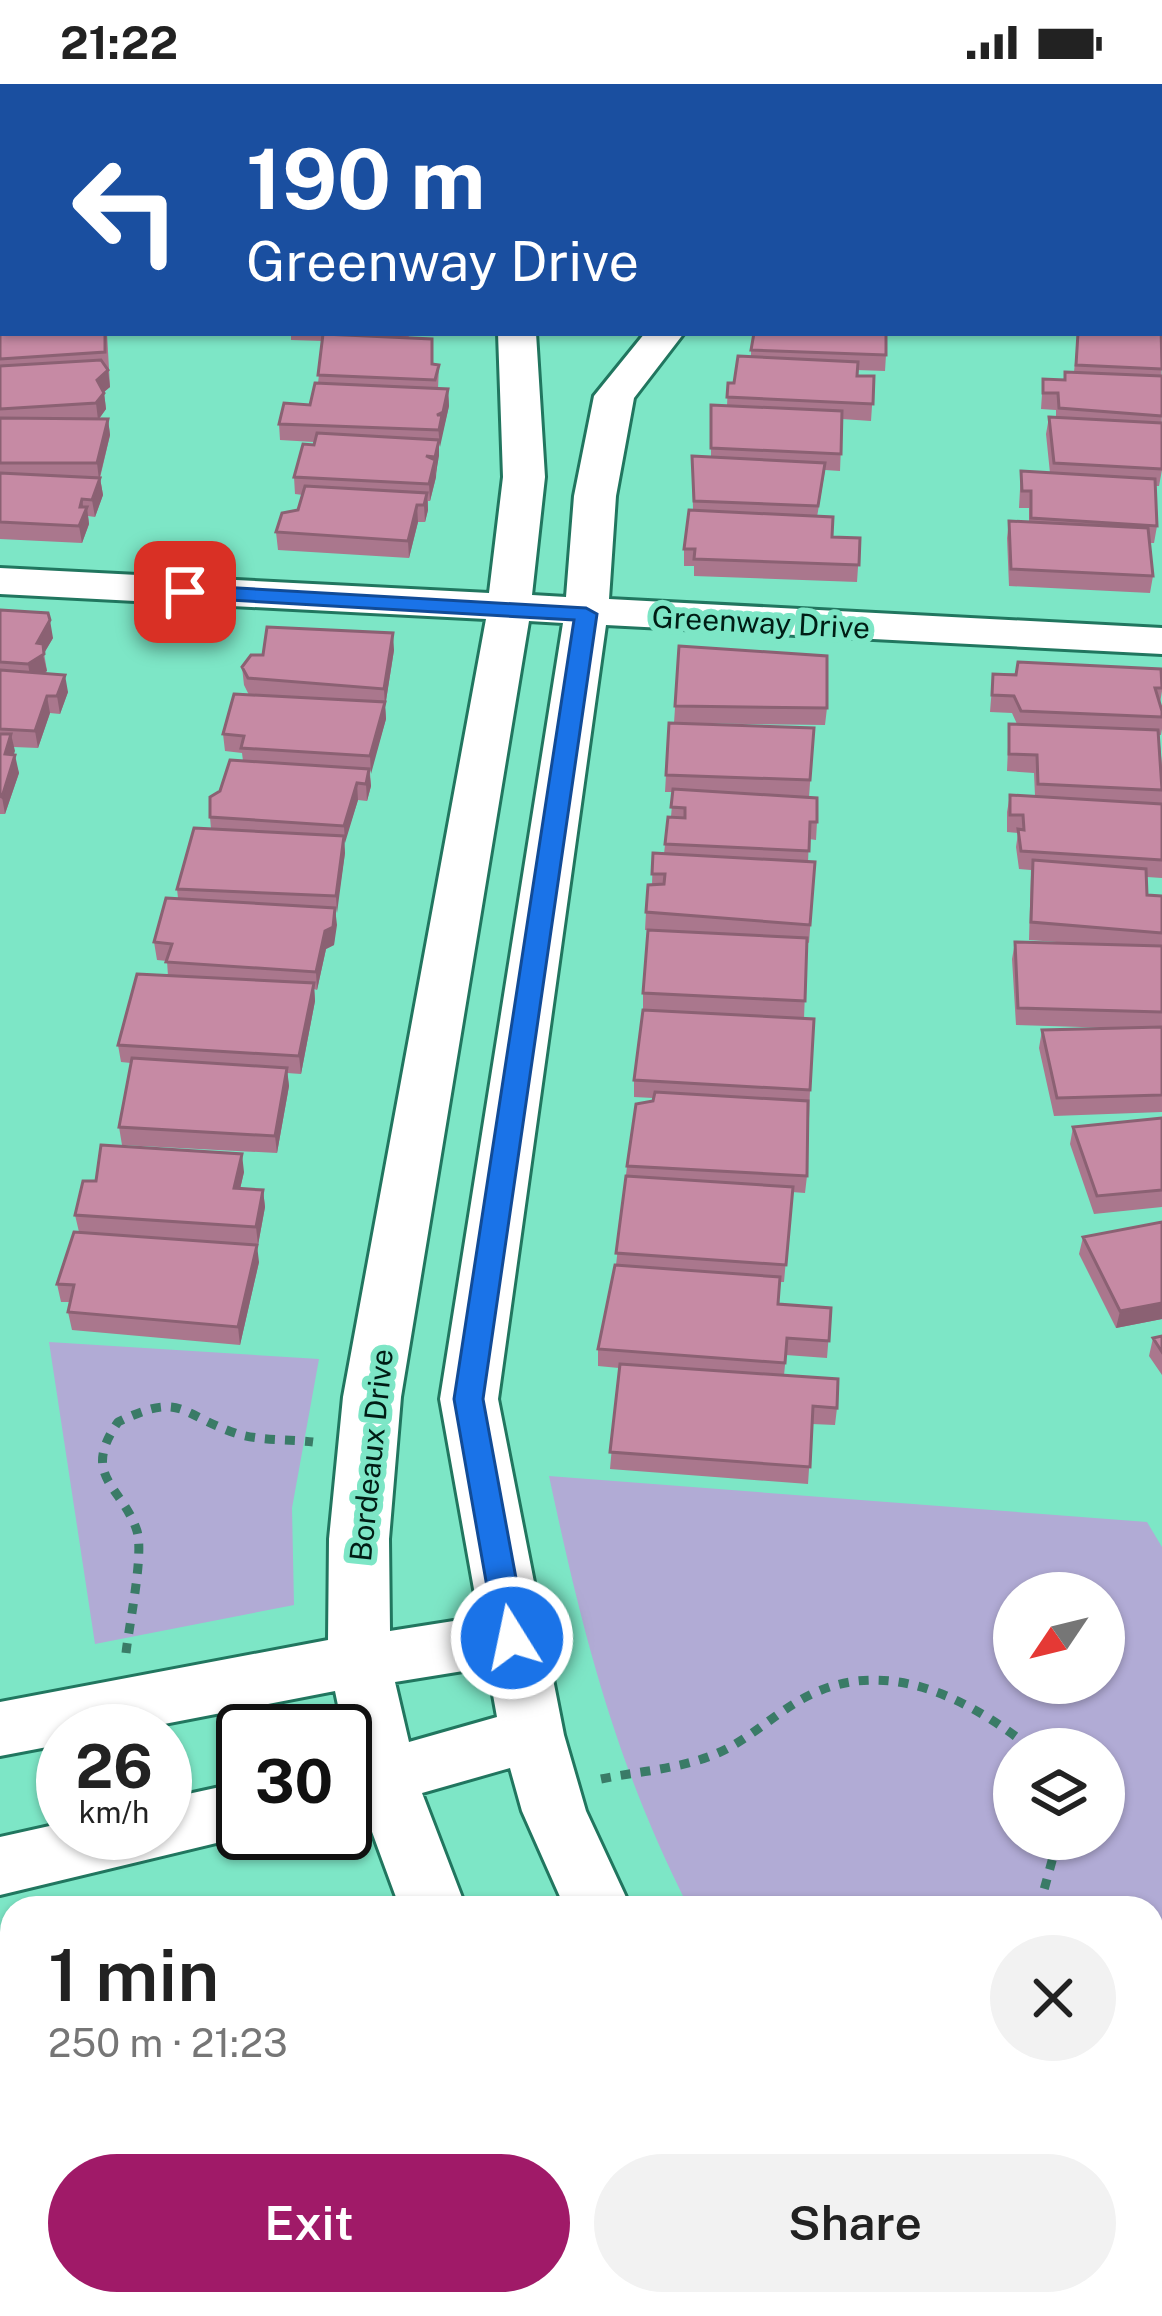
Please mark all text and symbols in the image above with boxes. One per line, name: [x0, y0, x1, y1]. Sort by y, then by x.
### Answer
text: 21:22: [60, 16, 178, 69]
text: 190 m: [246, 129, 485, 228]
icon: left: [48, 132, 204, 288]
text: Greenway Drive: [246, 230, 639, 293]
pin: [134, 541, 236, 643]
icon: arrive: [152, 559, 218, 625]
street label: Greenway Drive: [651, 598, 871, 646]
street label: Bordeaux Drive: [342, 1347, 400, 1563]
north arrow: [993, 1572, 1125, 1704]
map controls: [993, 1572, 1125, 1860]
position arrow: [449, 1575, 575, 1701]
speed limit sign: 30: [216, 1704, 372, 1860]
button: layers: [993, 1728, 1125, 1860]
text: 26: [75, 1731, 153, 1802]
text: km/h: [79, 1794, 149, 1830]
text: 1 min: [48, 1933, 219, 2017]
button: close: [990, 1935, 1116, 2061]
text: 250 m · 21:23: [48, 2020, 287, 2066]
button: Exit: [48, 2154, 570, 2292]
button: Share: [594, 2154, 1116, 2292]

